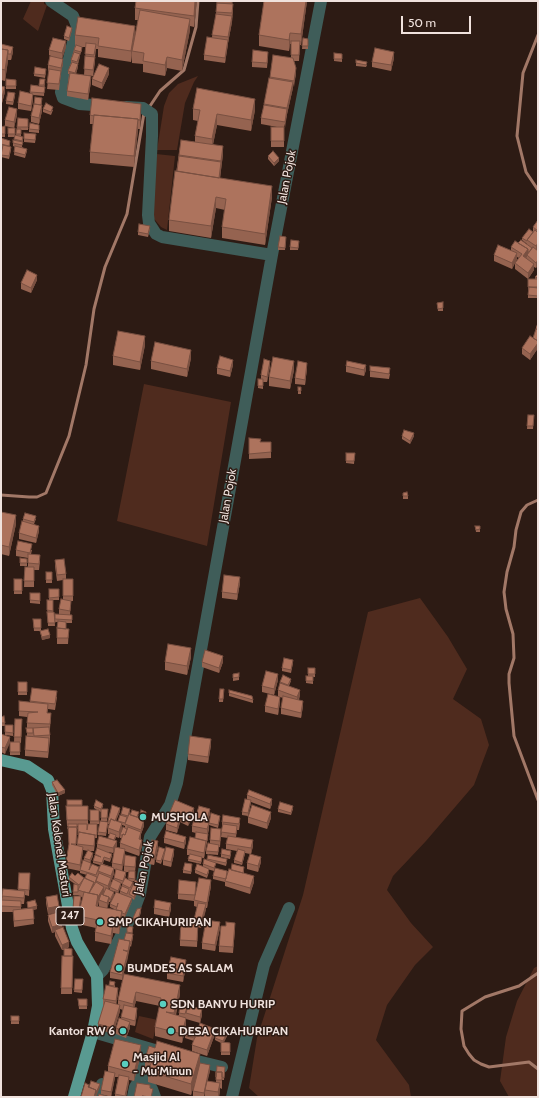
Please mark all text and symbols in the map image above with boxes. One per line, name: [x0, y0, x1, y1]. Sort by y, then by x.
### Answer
scale bar: [403, 8, 473, 34]
text: 50 m: [408, 15, 436, 30]
street label: Jalan Pojok: [275, 149, 299, 205]
street label: Jalan Pojok: [216, 468, 240, 524]
street label: Jalan Kolonel Masturi: [45, 792, 73, 898]
place label: MUSHOLA: [151, 810, 208, 824]
marker: MUSHOLA: [138, 812, 148, 822]
street label: Jalan Pojok: [131, 840, 157, 896]
road number: 247: [56, 907, 84, 925]
place label: SMP CIKAHURIPAN: [108, 915, 211, 929]
marker: SMP CIKAHURIPAN: [95, 917, 105, 927]
place label: BUMDES AS SALAM: [127, 961, 233, 975]
marker: BUMDES AS SALAM: [114, 963, 124, 973]
place label: SDN BANYU HURIP: [171, 997, 275, 1011]
marker: SDN BANYU HURIP: [158, 999, 168, 1009]
place label: Kantor RW 6: [49, 1024, 115, 1038]
place label: DESA CIKAHURIPAN: [179, 1024, 288, 1038]
marker: Kantor RW 6: [118, 1026, 128, 1036]
marker: DESA CIKAHURIPAN: [166, 1026, 176, 1036]
place label: Masjid Al - Mu'Minun: [133, 1050, 192, 1078]
marker: Masjid Al - Mu'Minun: [120, 1059, 130, 1069]

